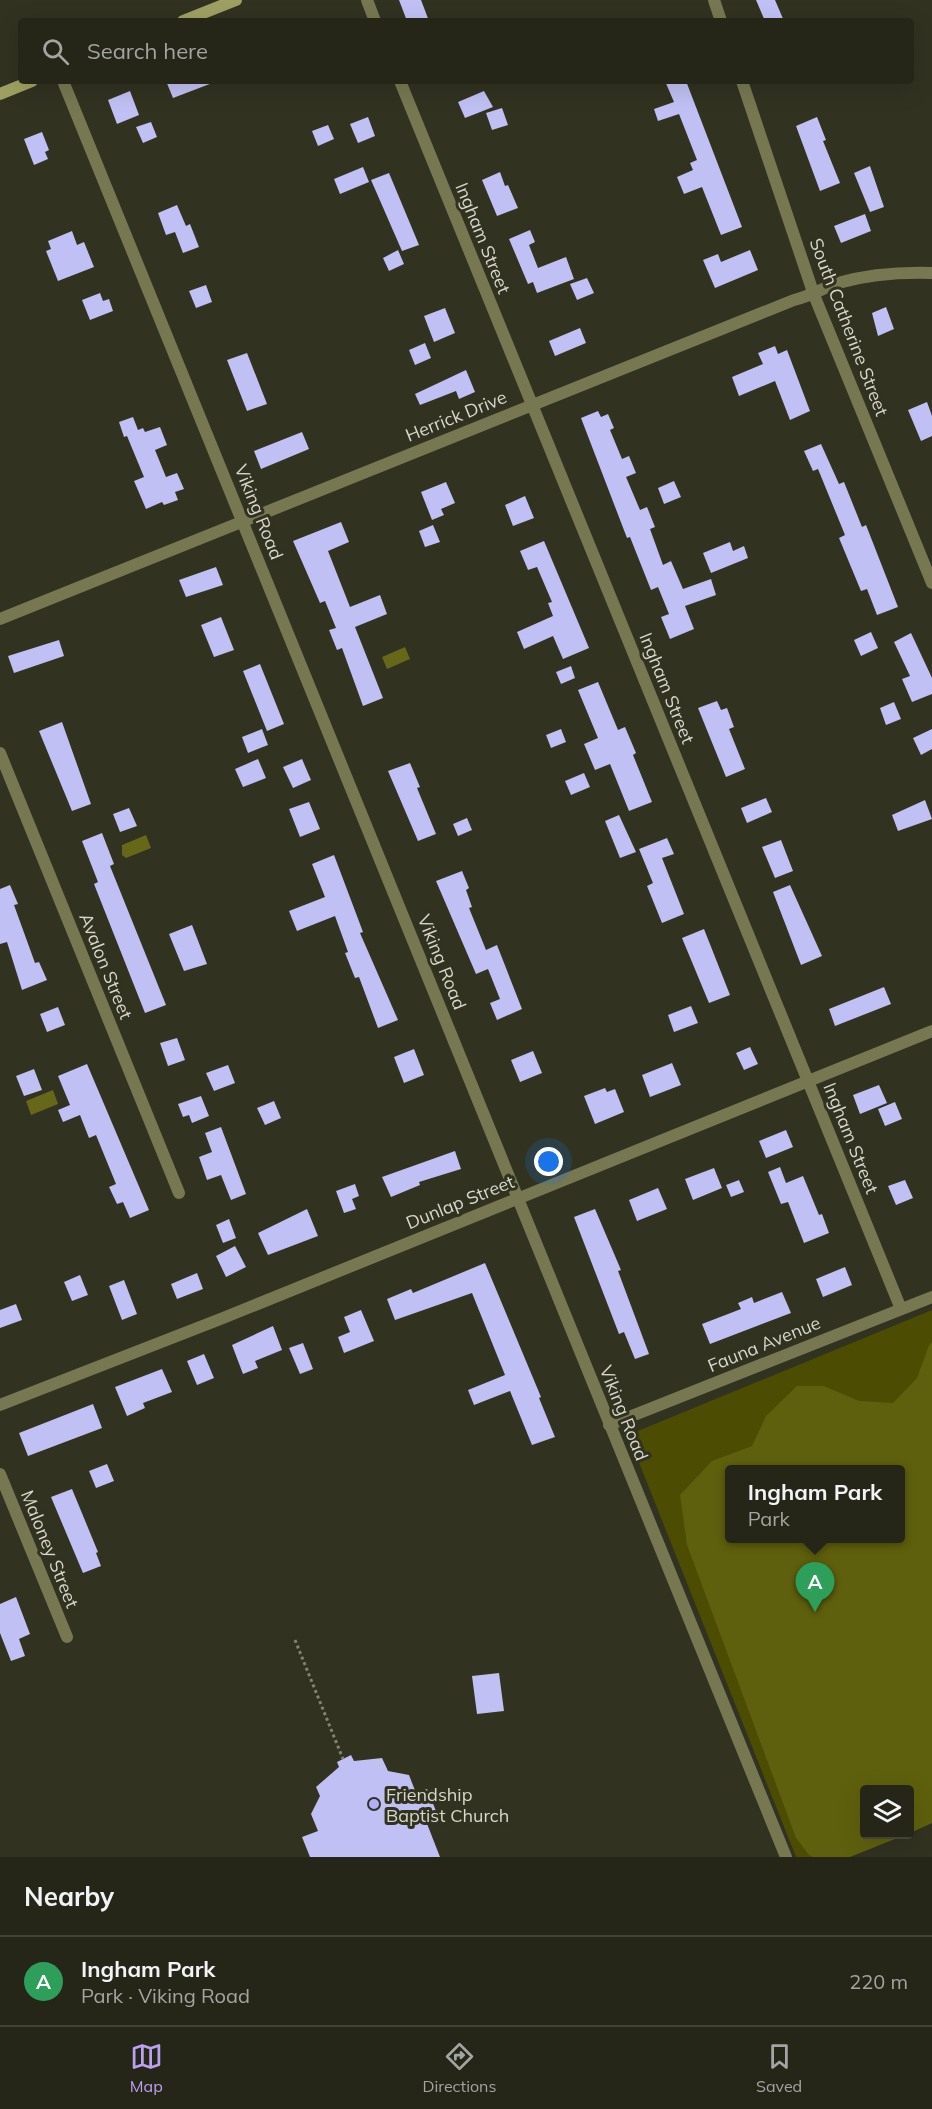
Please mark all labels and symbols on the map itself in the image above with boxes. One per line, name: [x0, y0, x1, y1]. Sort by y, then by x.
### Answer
street label: Ingham Street: [450, 179, 516, 297]
street label: South Catherine Street: [804, 235, 894, 419]
street label: Herrick Drive: [402, 385, 510, 447]
street label: Viking Road: [229, 461, 289, 563]
street label: Ingham Street: [634, 629, 700, 747]
street label: Avalon Street: [74, 910, 138, 1022]
street label: Viking Road: [412, 911, 472, 1013]
street label: Ingham Street: [818, 1079, 884, 1197]
your location: [534, 1147, 563, 1176]
street label: Dunlap Street: [402, 1170, 518, 1234]
street label: Fauna Avenue: [704, 1311, 824, 1377]
street label: Viking Road: [594, 1362, 654, 1464]
street label: Maloney Street: [16, 1487, 84, 1611]
pin: A: [796, 1562, 834, 1612]
place label: Friendship Baptist Church: [386, 1783, 509, 1827]
marker: Friendship Baptist Church: [367, 1797, 381, 1811]

